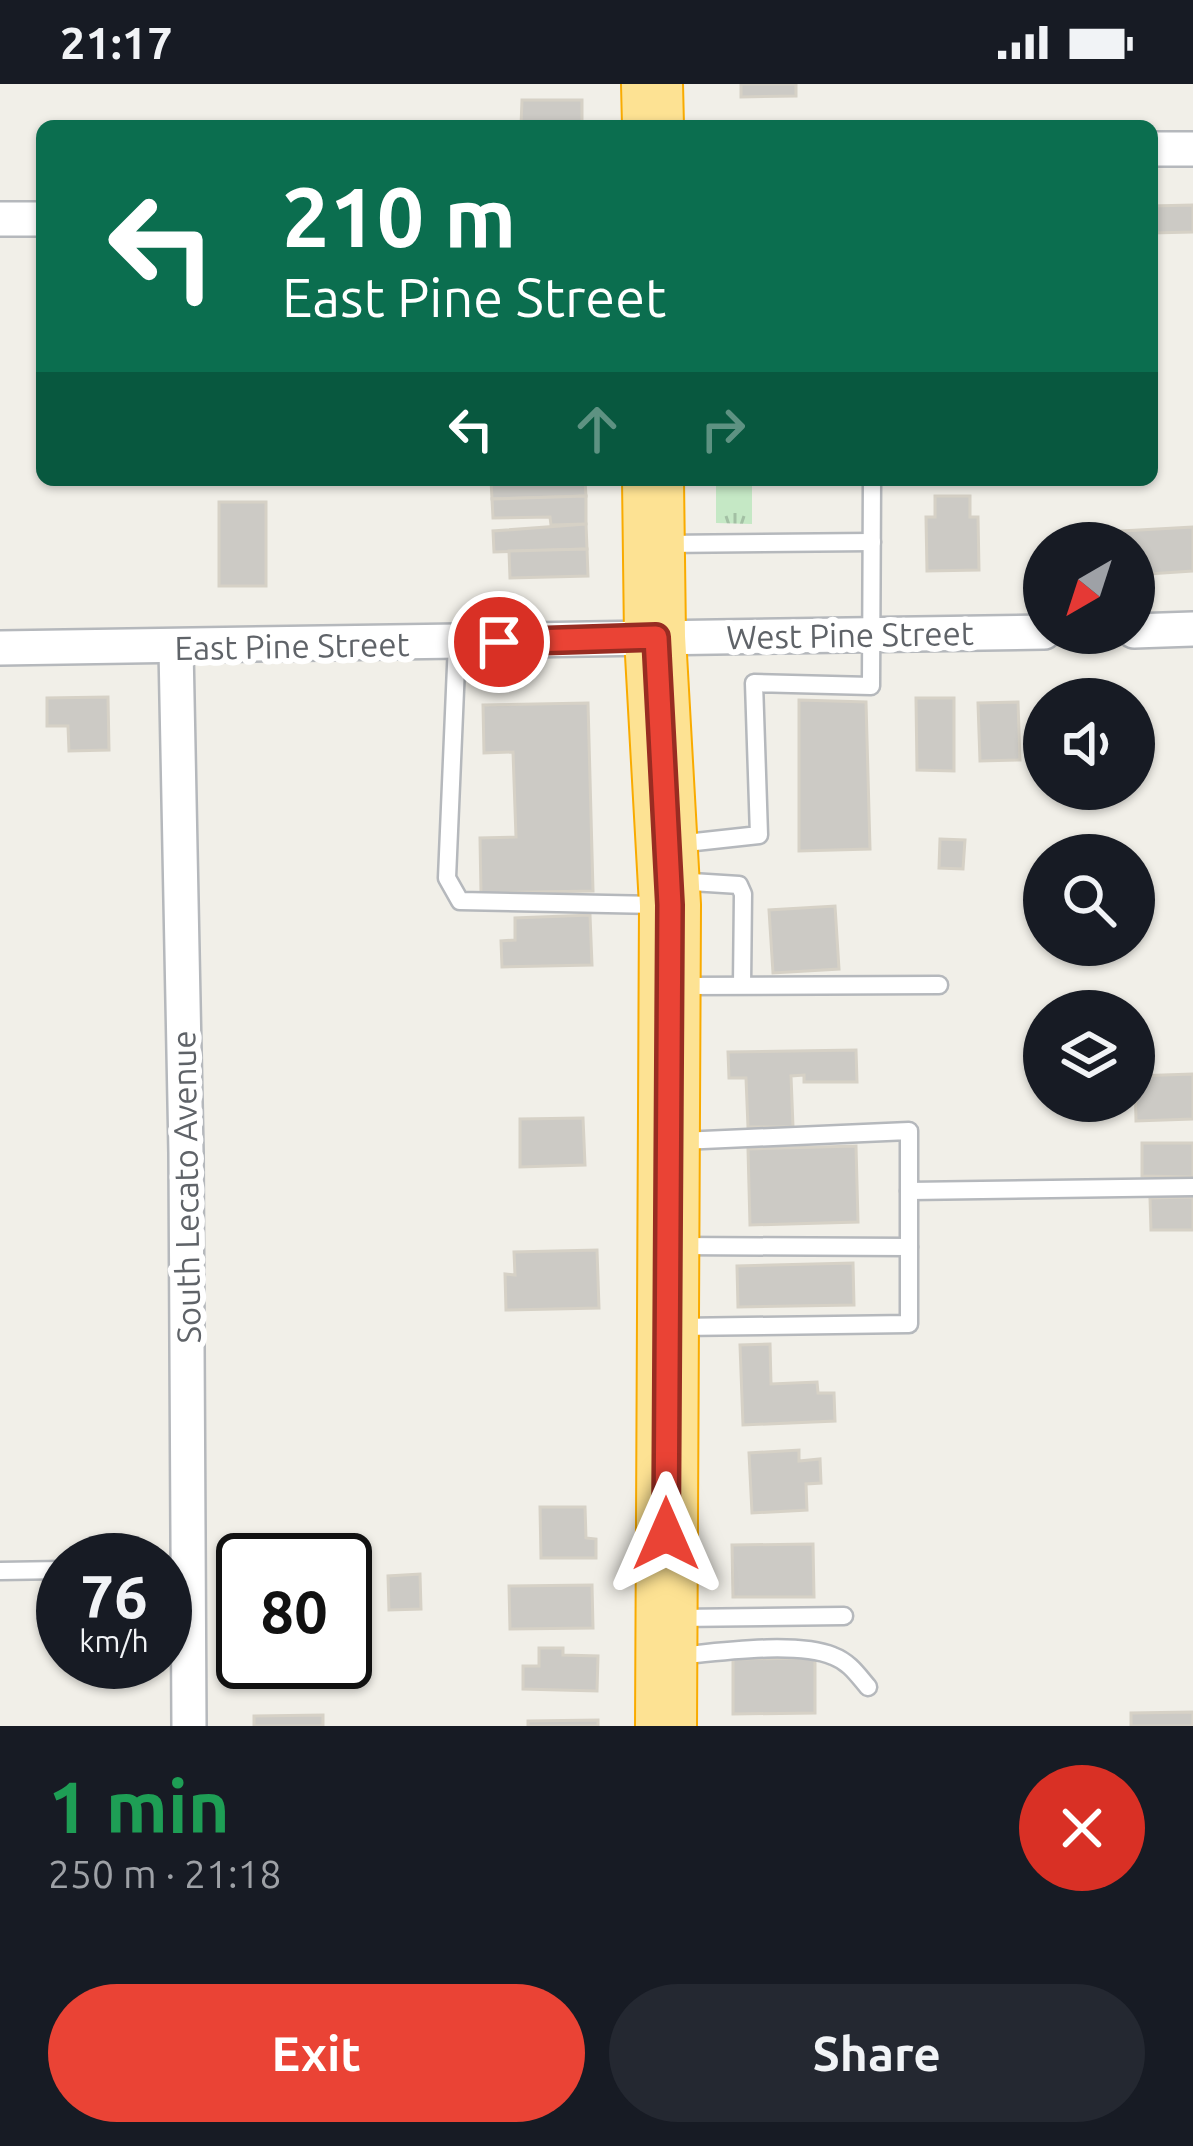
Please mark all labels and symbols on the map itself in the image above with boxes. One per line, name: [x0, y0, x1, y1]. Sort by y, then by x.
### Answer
north arrow: [1023, 522, 1155, 654]
pin: [448, 591, 550, 693]
street label: West Pine Street: [726, 614, 974, 655]
street label: East Pine Street: [174, 625, 410, 666]
street label: South Lecato Avenue: [164, 1030, 207, 1344]
position arrow: [603, 1471, 729, 1597]
speed limit sign: 80: [216, 1533, 372, 1689]

